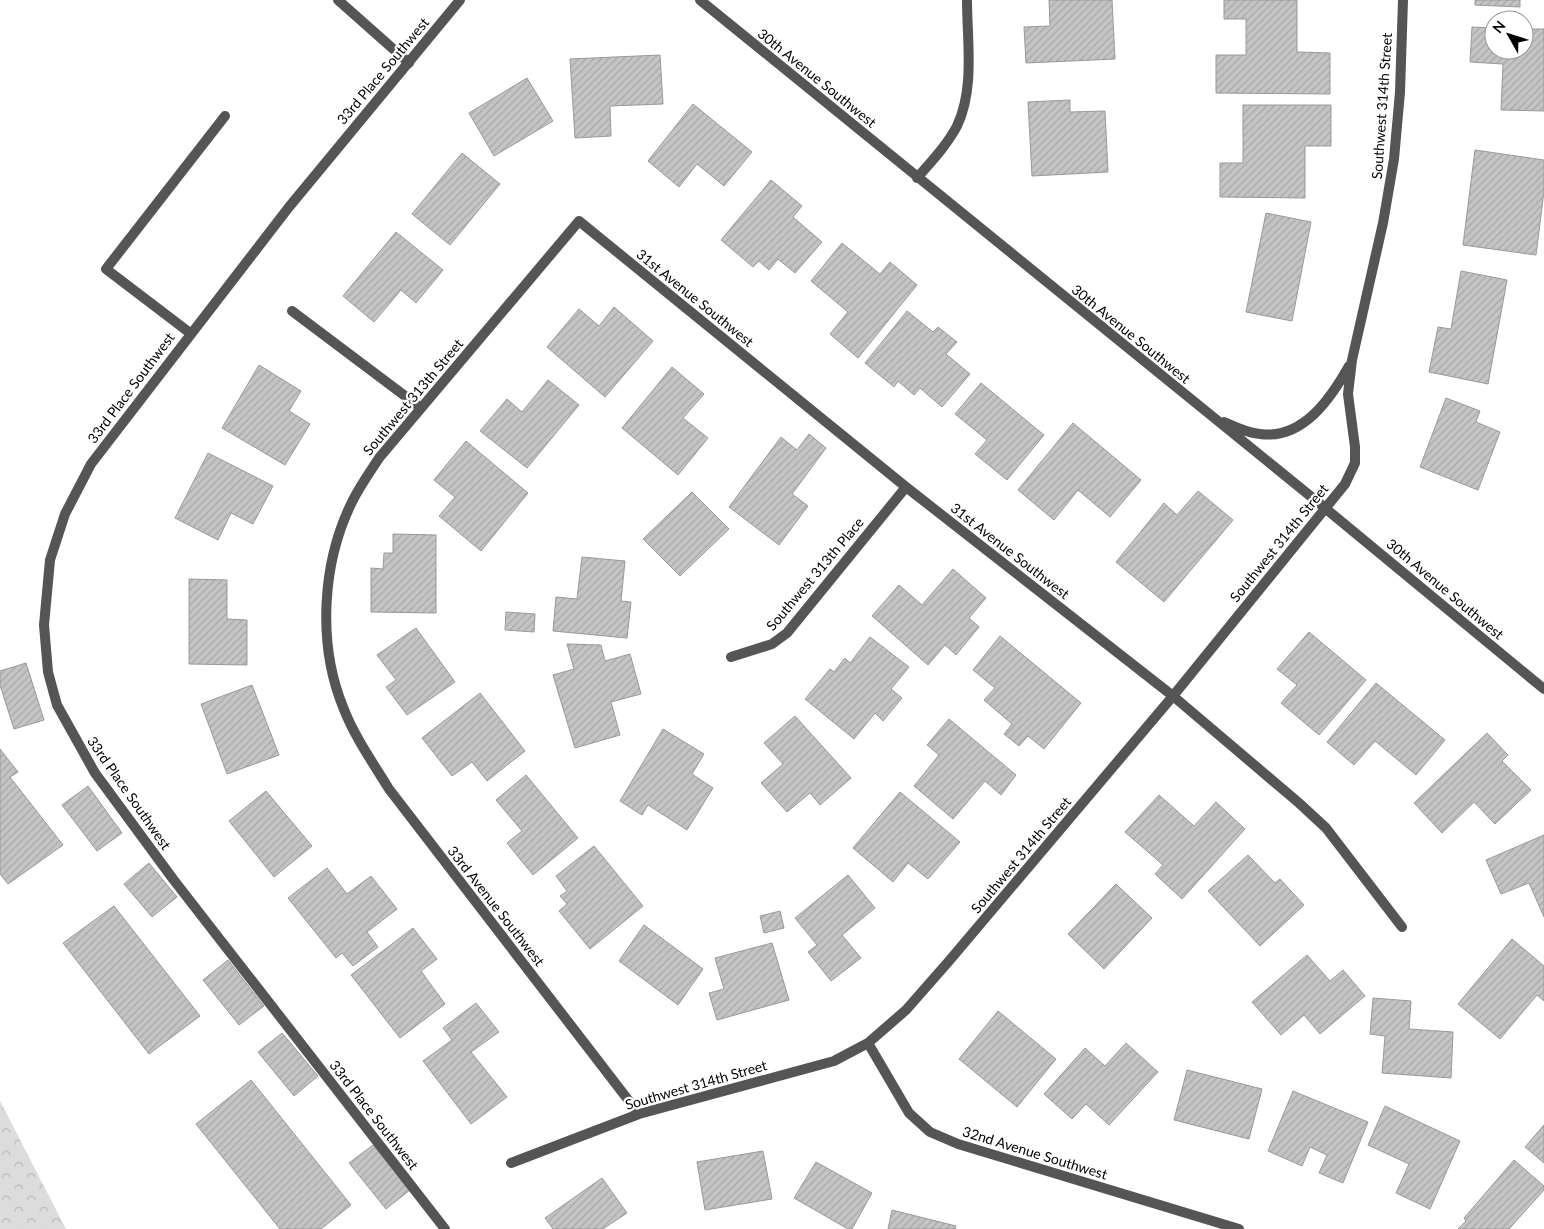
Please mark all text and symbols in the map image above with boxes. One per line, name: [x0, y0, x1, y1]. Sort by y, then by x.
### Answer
north arrow: [1484, 10, 1534, 60]
street label: 33rd Place Southwest: [333, 14, 432, 128]
text: N: [1489, 17, 1509, 36]
street label: 30th Avenue Southwest: [755, 25, 880, 131]
street label: Southwest 314th Street: [1368, 32, 1395, 180]
street label: 31st Avenue Southwest: [633, 245, 757, 350]
street label: 30th Avenue Southwest: [1069, 281, 1194, 387]
street label: 33rd Place Southwest: [83, 329, 178, 446]
street label: Southwest 313th Street: [359, 335, 466, 458]
street label: Southwest 314th Street: [1226, 480, 1331, 605]
street label: 31st Avenue Southwest: [948, 499, 1073, 602]
street label: Southwest 313th Place: [762, 514, 867, 634]
street label: 30th Avenue Southwest: [1383, 535, 1507, 643]
street label: 33rd Place Southwest: [84, 733, 175, 853]
street label: Southwest 314th Street: [967, 793, 1074, 916]
street label: 33rd Avenue Southwest: [444, 842, 548, 969]
street label: Southwest 314th Street: [623, 1056, 769, 1113]
street label: 33rd Place Southwest: [326, 1057, 422, 1173]
street label: 32nd Avenue Southwest: [961, 1122, 1110, 1183]

